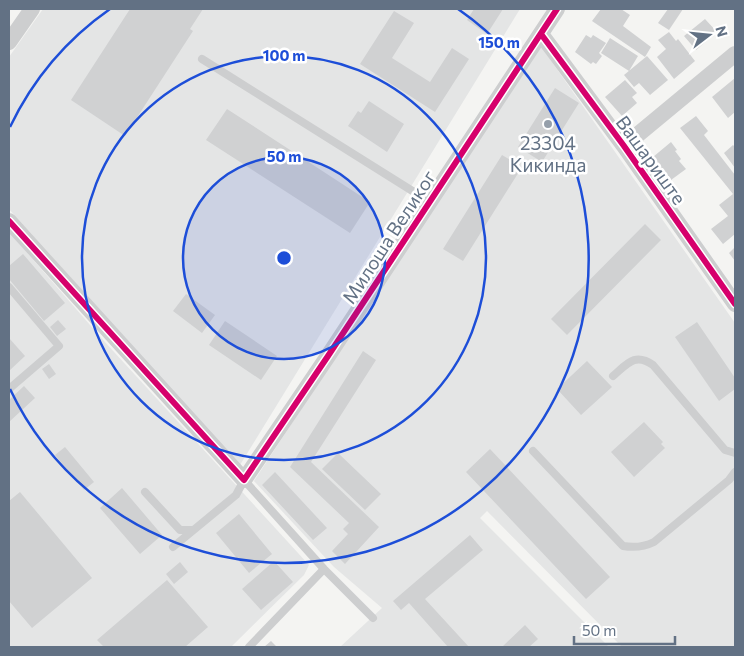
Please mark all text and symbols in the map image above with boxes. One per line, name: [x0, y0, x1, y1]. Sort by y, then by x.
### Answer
north arrow: [684, 10, 734, 60]
text: N: [712, 24, 732, 39]
text: 150 m: [478, 33, 520, 51]
text: 100 m: [263, 46, 305, 64]
street label: Вашариште: [611, 111, 691, 209]
marker: 23304 Кикинда: [542, 118, 554, 130]
place label: 23304 Кикинда: [510, 131, 586, 176]
text: 50 m: [267, 147, 301, 165]
street label: Милоша Великог: [337, 166, 440, 308]
centre of rings: [275, 249, 293, 267]
scale bar: [574, 614, 675, 646]
text: 50 m: [582, 621, 616, 639]

